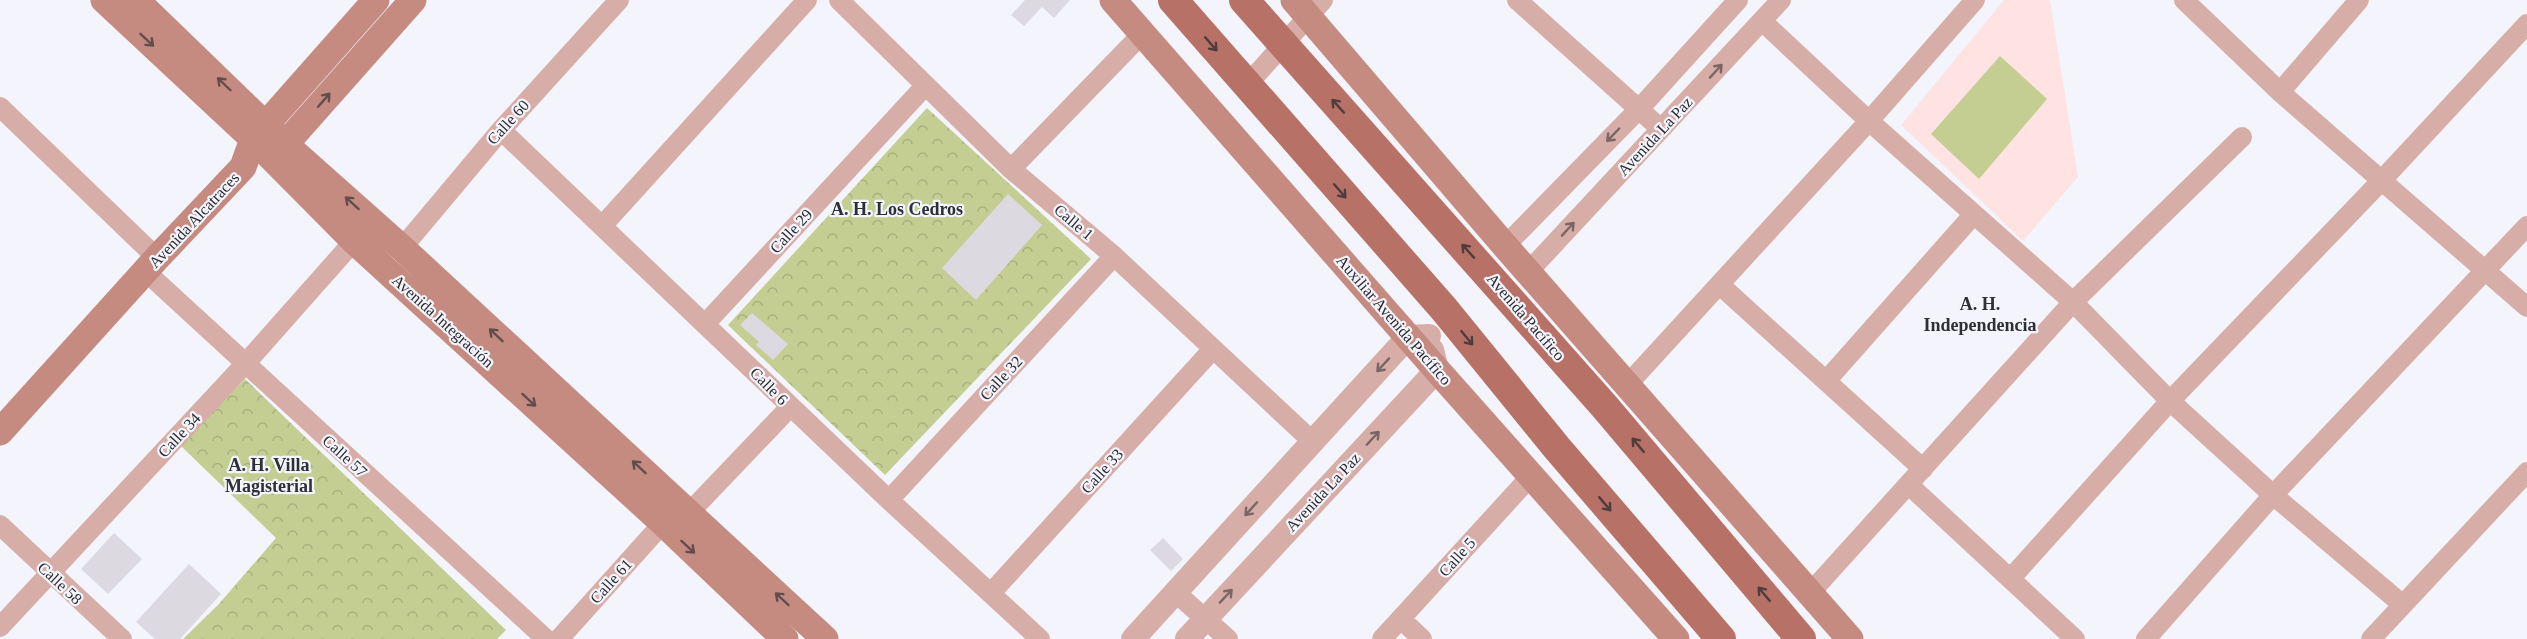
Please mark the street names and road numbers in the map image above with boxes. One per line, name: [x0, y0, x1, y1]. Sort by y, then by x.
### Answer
street label: Avenida La Paz: [1614, 93, 1696, 179]
street label: Calle 60: [484, 96, 532, 148]
street label: Avenida Alcatraces: [146, 169, 242, 271]
street label: Calle 1: [1051, 201, 1097, 243]
street label: Calle 29: [766, 206, 816, 256]
street label: Auxiliar Avenida Pacífico: [1333, 252, 1455, 388]
street label: Avenida Pacífico: [1484, 270, 1568, 364]
street label: Avenida Integración: [388, 271, 497, 372]
street label: Calle 32: [976, 353, 1026, 403]
street label: Calle 6: [747, 364, 791, 408]
street label: Calle 34: [154, 410, 204, 460]
street label: Calle 57: [319, 432, 371, 480]
street label: Calle 33: [1078, 445, 1126, 497]
street label: Avenida La Paz: [1282, 449, 1364, 535]
street label: Calle 5: [1435, 534, 1479, 580]
street label: Calle 61: [587, 555, 635, 607]
street label: Calle 58: [35, 558, 85, 608]

